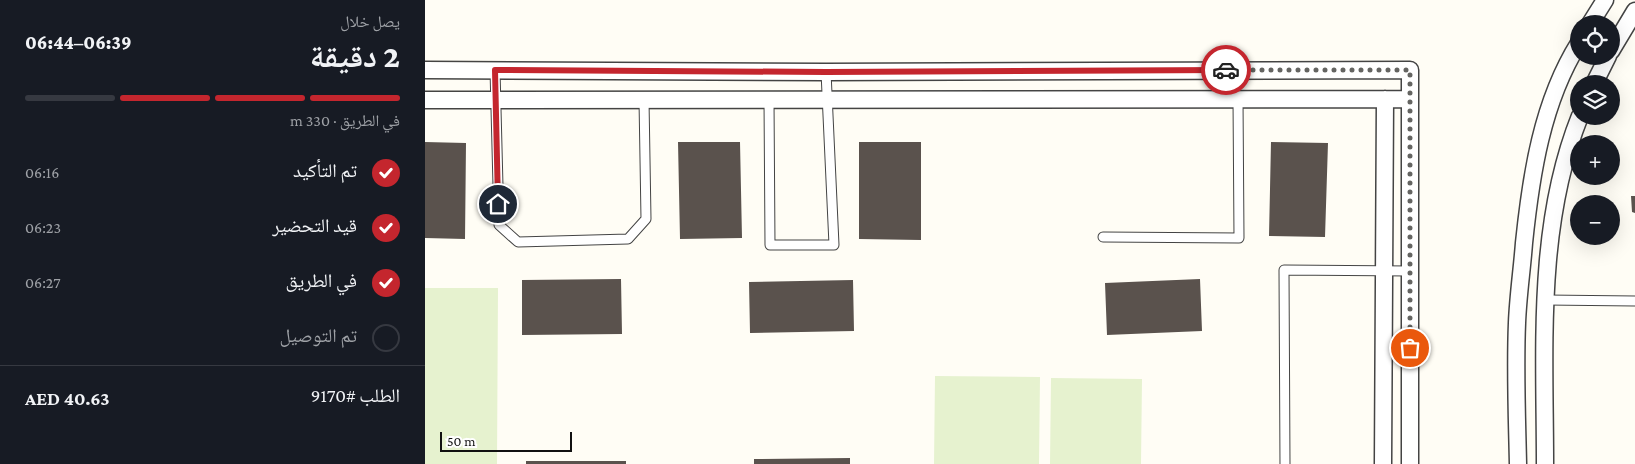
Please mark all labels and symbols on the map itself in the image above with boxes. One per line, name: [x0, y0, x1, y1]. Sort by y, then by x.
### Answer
courier: [1201, 45, 1251, 95]
pin: [477, 183, 519, 225]
pin: [1389, 327, 1431, 369]
scale bar: [440, 429, 573, 452]

